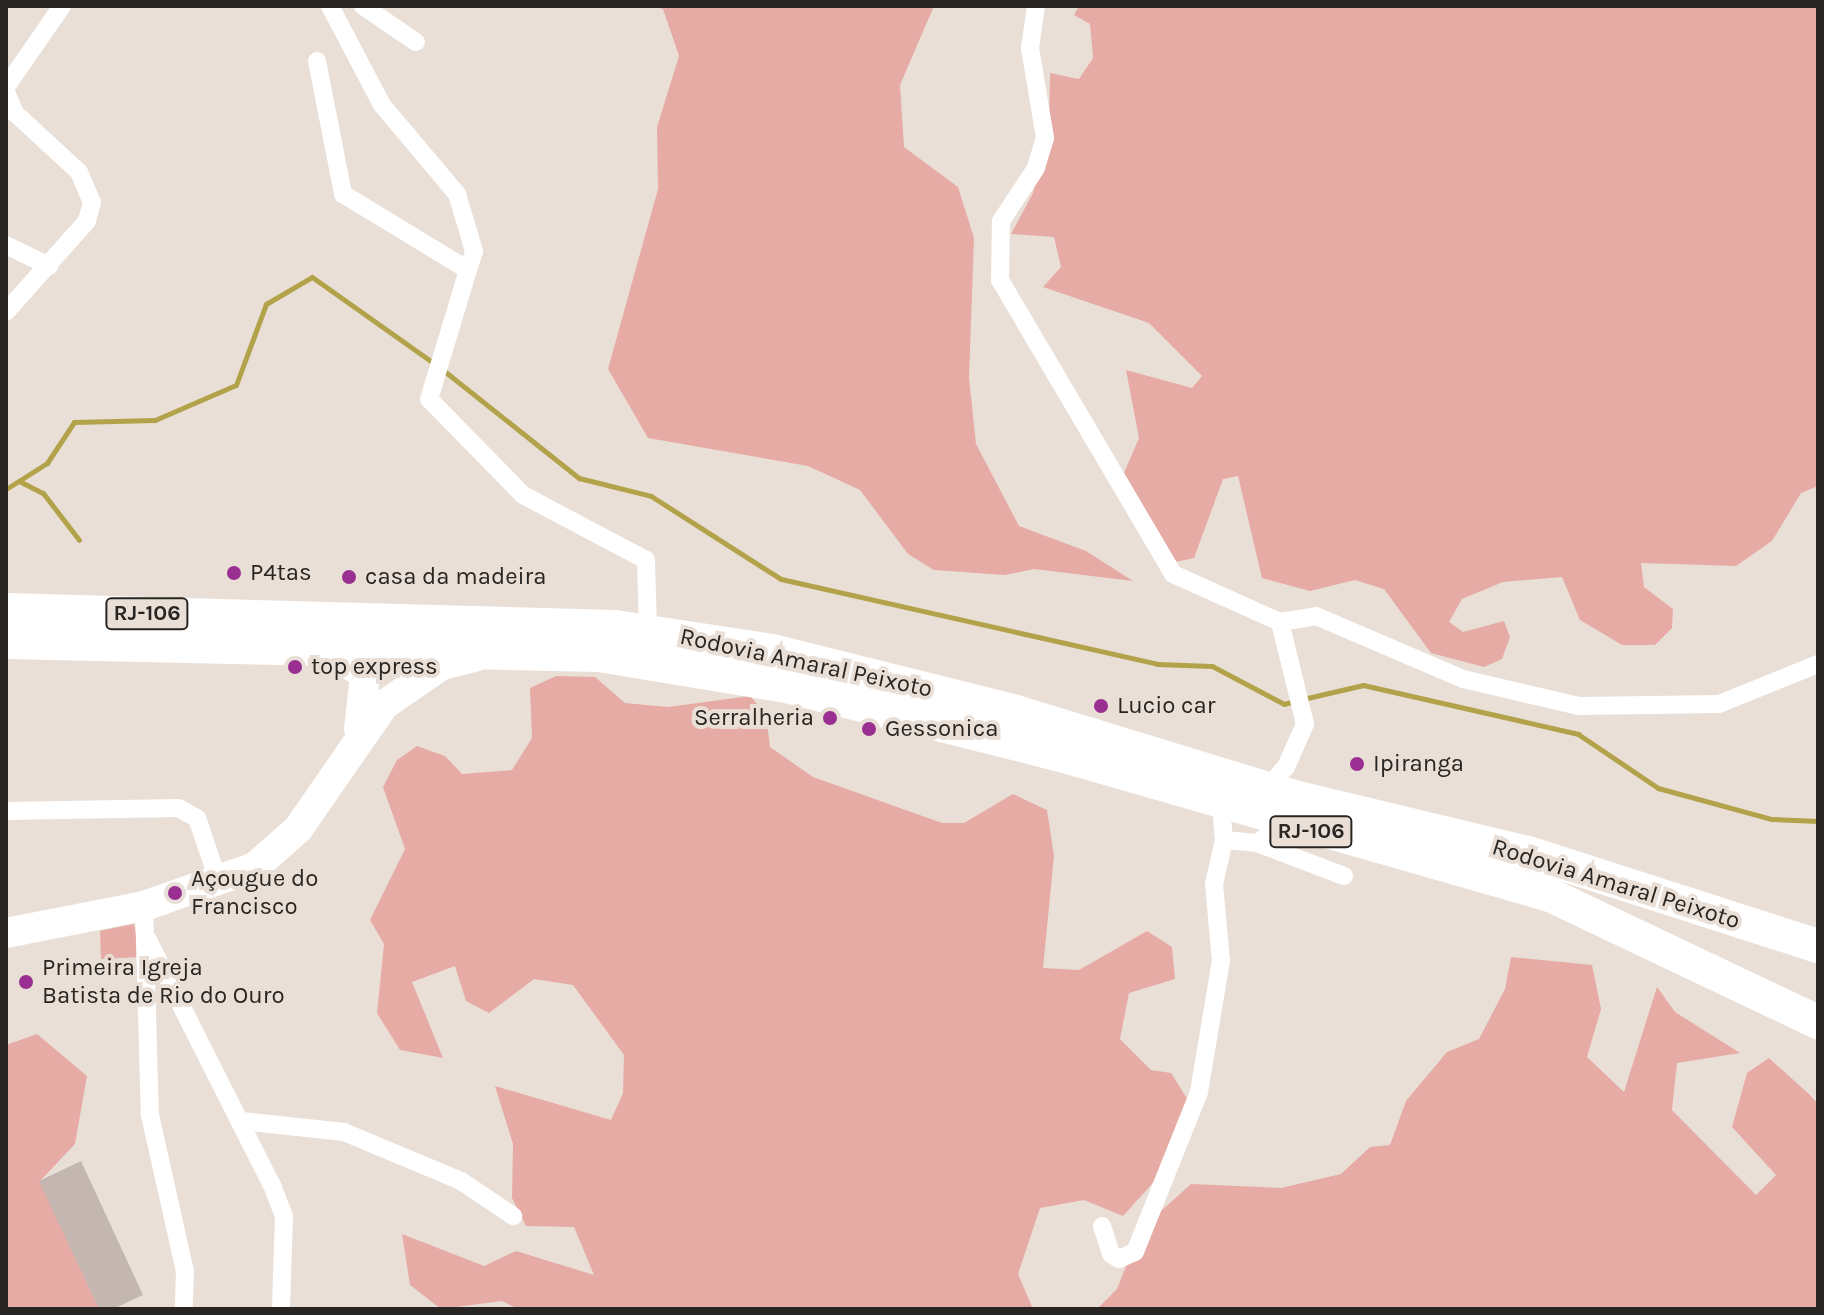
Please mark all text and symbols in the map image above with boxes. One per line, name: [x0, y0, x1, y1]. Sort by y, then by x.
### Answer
place label: P4tas: [250, 559, 312, 587]
place label: casa da madeira: [365, 563, 546, 591]
marker: P4tas: [225, 564, 243, 582]
marker: casa da madeira: [340, 568, 358, 586]
road number: RJ-106: [105, 596, 189, 632]
street label: Rodovia Amaral Peixoto: [677, 622, 935, 704]
place label: top express: [311, 653, 438, 681]
marker: top express: [286, 658, 304, 676]
place label: Lucio car: [1117, 692, 1215, 720]
marker: Lucio car: [1092, 697, 1110, 715]
place label: Serralheria: [694, 704, 814, 732]
marker: Serralheria: [821, 709, 839, 727]
place label: Gessonica: [885, 715, 998, 743]
marker: Gessonica: [860, 720, 878, 738]
place label: Ipiranga: [1373, 750, 1464, 778]
marker: Ipiranga: [1348, 755, 1366, 773]
road number: RJ-106: [1269, 814, 1353, 850]
street label: Rodovia Amaral Peixoto: [1489, 833, 1743, 935]
place label: Açougue do Francisco: [191, 865, 318, 921]
marker: Açougue do Francisco: [166, 884, 184, 902]
place label: Primeira Igreja Batista de Rio do Ouro: [42, 954, 285, 1010]
marker: Primeira Igreja Batista de Rio do Ouro: [17, 973, 35, 991]

